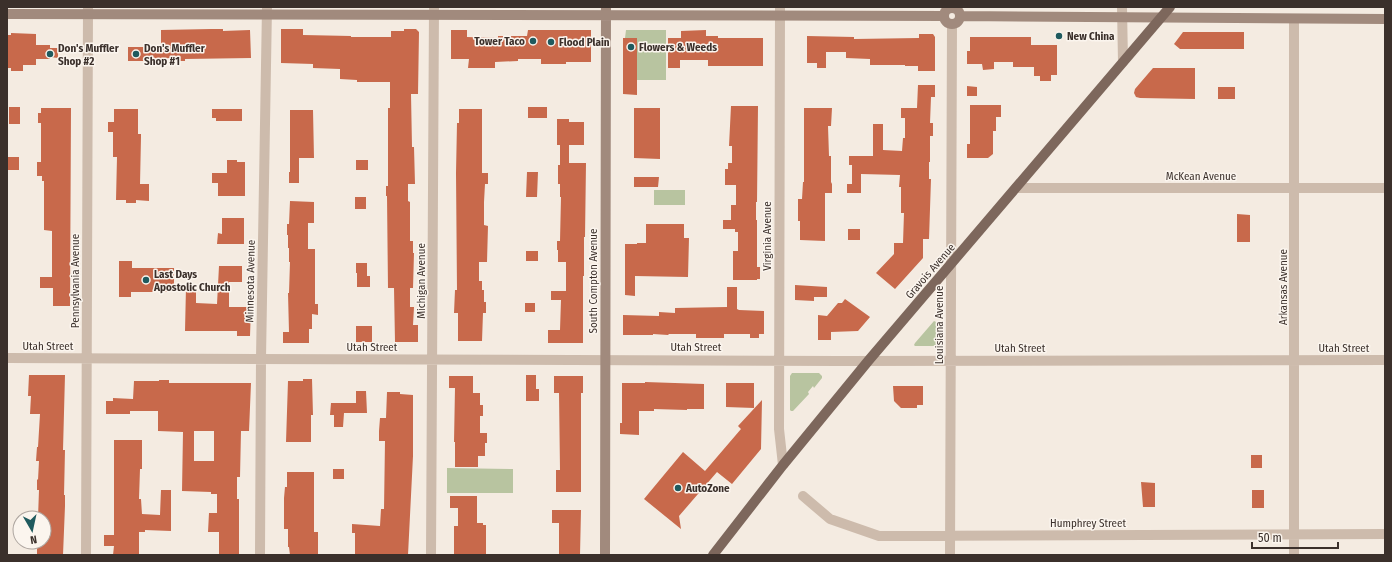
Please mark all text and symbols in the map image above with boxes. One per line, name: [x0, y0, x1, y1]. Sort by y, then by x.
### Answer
place label: New China: [1067, 30, 1115, 43]
marker: New China: [1054, 31, 1064, 41]
place label: Tower Taco: [474, 35, 525, 48]
marker: Tower Taco: [528, 36, 538, 46]
place label: Flood Plain: [559, 36, 610, 49]
marker: Flood Plain: [546, 37, 556, 47]
place label: Flowers & Weeds: [639, 41, 717, 54]
place label: Don's Muffler Shop #2: [58, 42, 120, 68]
place label: Don's Muffler Shop #1: [144, 42, 206, 68]
marker: Flowers & Weeds: [626, 42, 636, 52]
marker: Don's Muffler Shop #2: [45, 49, 55, 59]
marker: Don's Muffler Shop #1: [131, 49, 141, 59]
street label: McKean Avenue: [1166, 170, 1236, 183]
street label: Virginia Avenue: [761, 201, 774, 271]
street label: South Compton Avenue: [587, 228, 600, 334]
street label: Pennsylvania Avenue: [69, 234, 82, 328]
street label: Minnesota Avenue: [243, 240, 258, 322]
street label: Gravois Avenue: [903, 241, 958, 302]
street label: Michigan Avenue: [415, 243, 428, 319]
street label: Arkansas Avenue: [1277, 249, 1290, 325]
place label: Last Days Apostolic Church: [153, 268, 231, 294]
marker: Last Days Apostolic Church: [141, 275, 151, 285]
street label: Louisiana Avenue: [933, 286, 946, 364]
street label: Utah Street: [23, 340, 74, 353]
street label: Utah Street: [347, 341, 398, 354]
street label: Utah Street: [671, 341, 722, 354]
street label: Utah Street: [995, 342, 1046, 355]
street label: Utah Street: [1319, 342, 1370, 355]
place label: AutoZone: [685, 482, 730, 495]
marker: AutoZone: [673, 483, 683, 493]
north arrow: [12, 510, 52, 550]
street label: Humphrey Street: [1050, 517, 1126, 530]
scale bar: [1252, 524, 1338, 550]
text: 50 m: [1258, 531, 1282, 545]
text: N: [29, 532, 38, 546]

